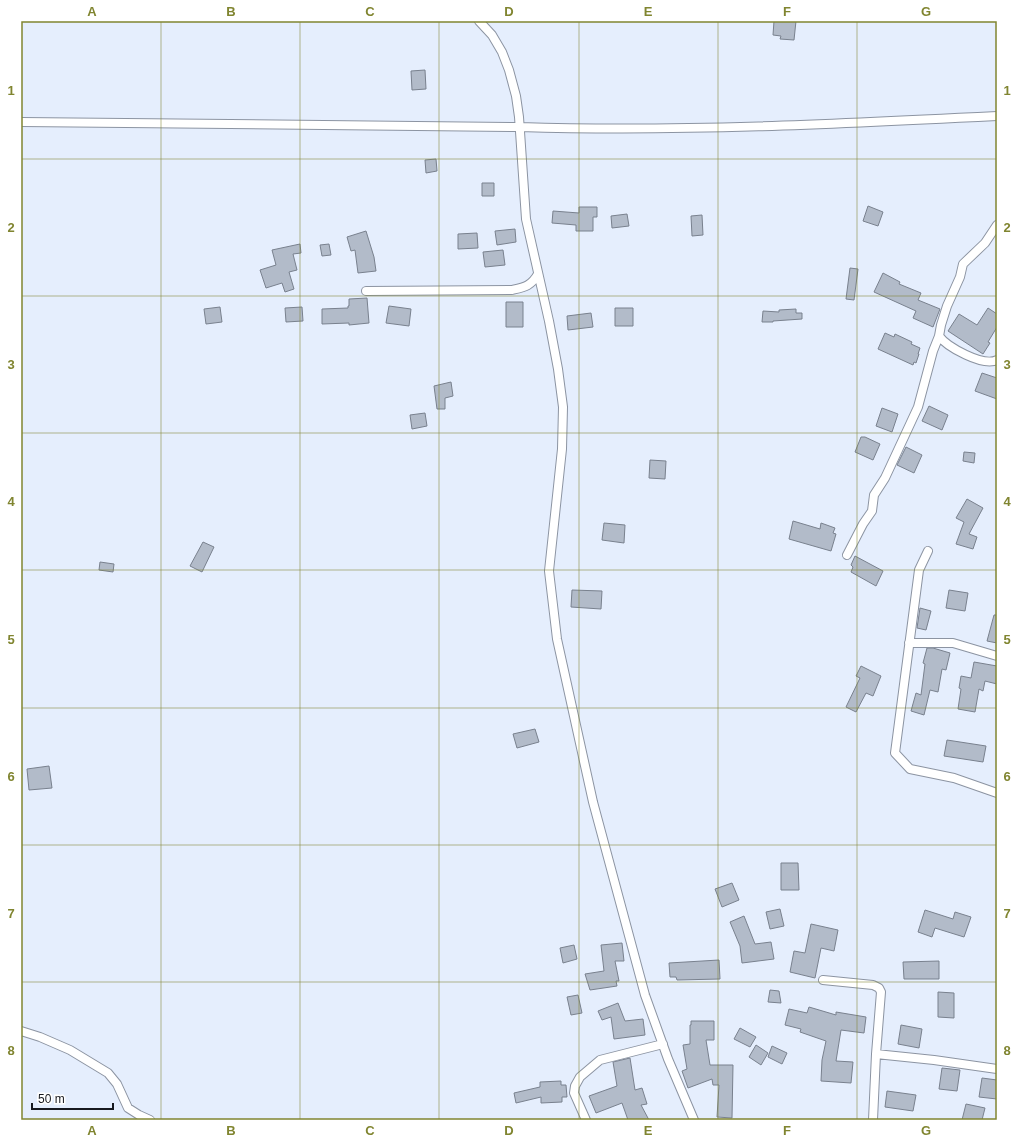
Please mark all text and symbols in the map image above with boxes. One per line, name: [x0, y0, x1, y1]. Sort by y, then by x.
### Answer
text: A: [87, 4, 97, 19]
text: B: [226, 4, 236, 19]
text: C: [365, 4, 375, 19]
text: D: [504, 4, 514, 19]
text: E: [644, 4, 653, 19]
text: F: [783, 4, 791, 19]
text: G: [921, 4, 931, 19]
text: 1: [7, 83, 15, 98]
text: 1: [1003, 83, 1011, 98]
text: 2: [7, 220, 15, 235]
text: 2: [1003, 220, 1011, 235]
text: 3: [7, 357, 15, 372]
text: 3: [1003, 357, 1011, 372]
text: 4: [7, 494, 15, 509]
text: 4: [1003, 494, 1011, 509]
text: 5: [7, 632, 15, 647]
text: 5: [1003, 632, 1011, 647]
text: 6: [7, 769, 15, 784]
text: 6: [1003, 769, 1011, 784]
text: 7: [7, 906, 15, 921]
text: 7: [1003, 906, 1011, 921]
text: 8: [7, 1043, 15, 1058]
text: 8: [1003, 1043, 1011, 1058]
scale bar: [32, 1085, 113, 1111]
text: 50 m: [38, 1092, 65, 1106]
text: A: [87, 1123, 97, 1138]
text: B: [226, 1123, 236, 1138]
text: C: [365, 1123, 375, 1138]
text: D: [504, 1123, 514, 1138]
text: E: [644, 1123, 653, 1138]
text: F: [783, 1123, 791, 1138]
text: G: [921, 1123, 931, 1138]

